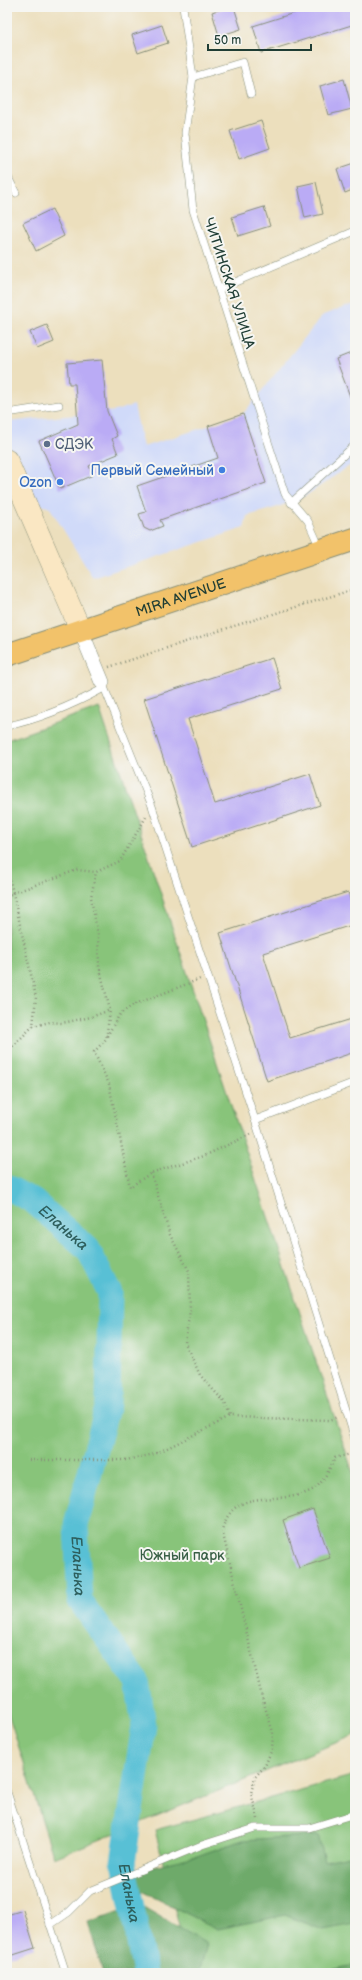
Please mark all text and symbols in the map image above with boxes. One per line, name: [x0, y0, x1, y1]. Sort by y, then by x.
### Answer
scale bar: [208, 26, 311, 52]
text: 50 m: [214, 33, 241, 48]
street label: ЧИТИНСКАЯ УЛИЦА: [200, 216, 259, 351]
place label: СДЭК: [55, 436, 94, 453]
marker: СДЭК: [42, 439, 52, 449]
place label: Первый Семейный: [90, 462, 214, 479]
marker: Первый Семейный: [217, 465, 227, 475]
place label: Ozon: [19, 474, 52, 491]
marker: Ozon: [55, 477, 65, 487]
street label: MIRA AVENUE: [133, 575, 228, 621]
water label: Еланька: [34, 1201, 92, 1255]
water label: Еланька: [67, 1536, 89, 1597]
park label: Южный парк: [140, 1547, 225, 1564]
water label: Еланька: [114, 1862, 144, 1924]

